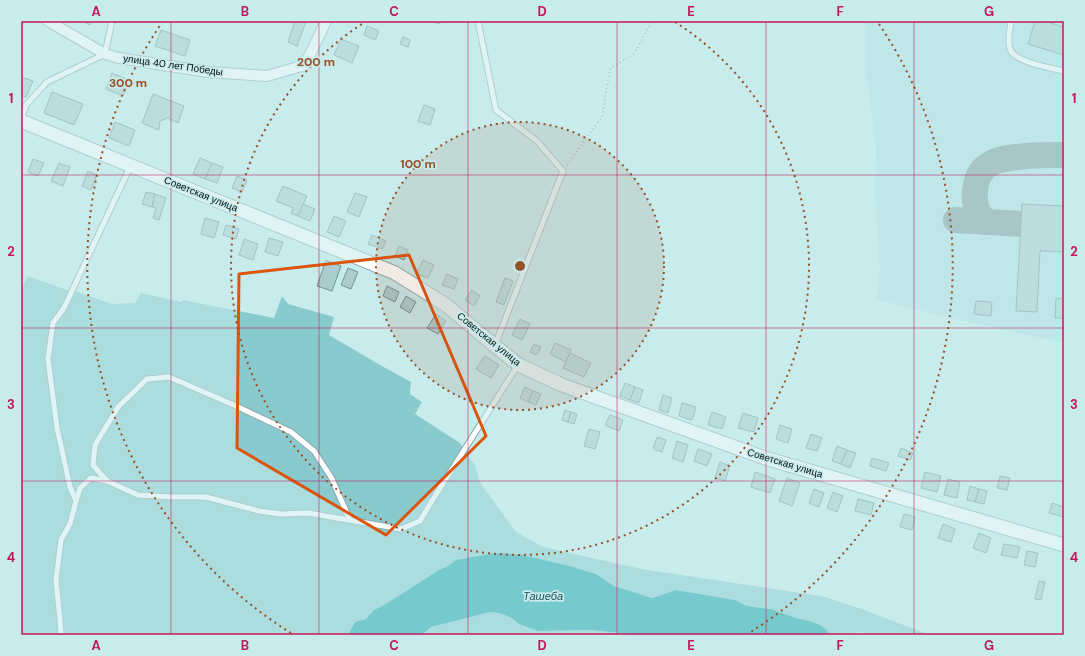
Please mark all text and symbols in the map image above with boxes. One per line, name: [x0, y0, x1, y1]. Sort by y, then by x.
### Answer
text: A: [91, 3, 101, 20]
text: B: [241, 3, 249, 20]
text: C: [389, 3, 399, 20]
text: D: [537, 3, 547, 20]
text: E: [687, 3, 695, 20]
text: F: [836, 3, 844, 20]
text: G: [984, 3, 994, 20]
street label: улица 40 лет Победы: [122, 52, 224, 78]
text: 200 m: [297, 54, 335, 70]
text: 300 m: [109, 75, 147, 91]
text: 1: [9, 90, 13, 107]
text: 1: [1072, 90, 1076, 107]
text: 100 m: [400, 156, 436, 172]
street label: Советская улица: [162, 173, 240, 215]
text: 2: [7, 243, 15, 260]
text: 2: [1070, 243, 1078, 260]
centre of rings: [513, 259, 527, 273]
street label: Советская улица: [454, 309, 524, 369]
text: 3: [7, 396, 15, 413]
text: 3: [1070, 396, 1078, 413]
street label: Советская улица: [746, 445, 825, 481]
text: 4: [7, 549, 15, 566]
text: 4: [1070, 549, 1078, 566]
water label: Ташеба: [523, 589, 563, 603]
text: A: [91, 637, 101, 654]
text: B: [241, 637, 249, 654]
text: C: [389, 637, 399, 654]
text: D: [537, 637, 547, 654]
text: E: [687, 637, 695, 654]
text: F: [836, 637, 844, 654]
text: G: [984, 637, 994, 654]

